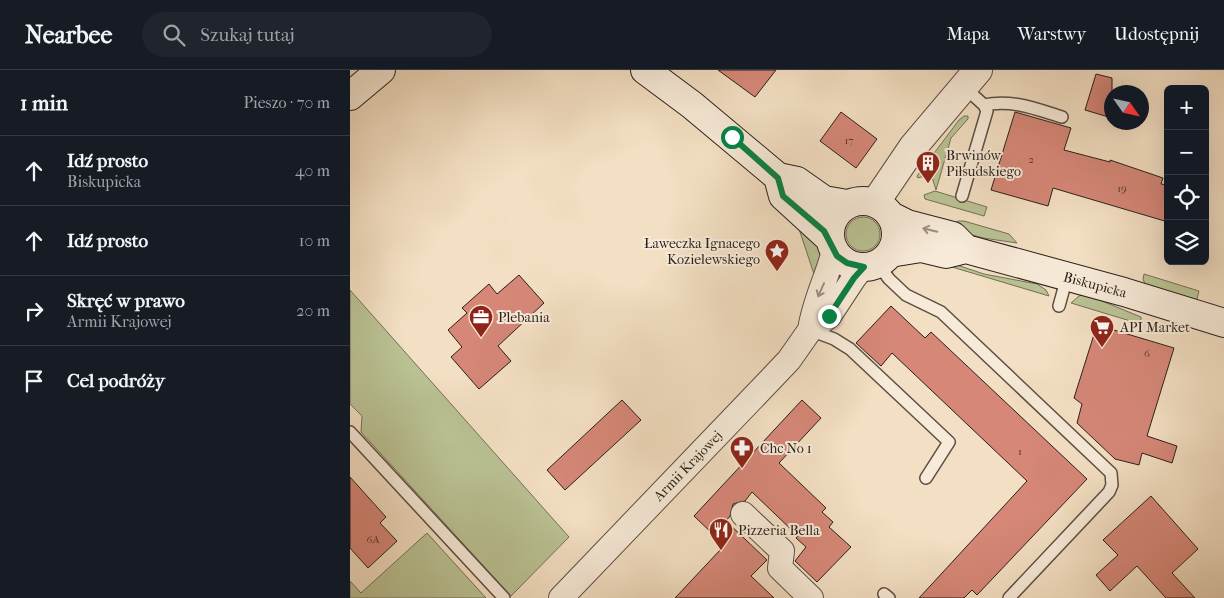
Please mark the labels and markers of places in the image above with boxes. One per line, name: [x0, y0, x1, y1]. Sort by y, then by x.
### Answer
place label: Brwinów Piłsudskiego: [946, 147, 1021, 180]
building icon: Brwinów Piłsudskiego: [915, 150, 941, 184]
place label: Ławeczka Ignacego Kozielewskiego: [644, 235, 760, 268]
place icon: Ławeczka Ignacego Kozielewskiego: [764, 238, 790, 272]
office icon: Plebania: [468, 304, 494, 338]
place label: Plebania: [498, 309, 550, 326]
supermarket icon: API Market: [1089, 314, 1115, 348]
place label: API Market: [1119, 319, 1190, 336]
pharmacy icon: Chc No 1: [729, 435, 755, 469]
place label: Chc No 1: [760, 440, 812, 457]
restaurant icon: Pizzeria Bella: [708, 517, 734, 551]
place label: Pizzeria Bella: [738, 522, 820, 539]

